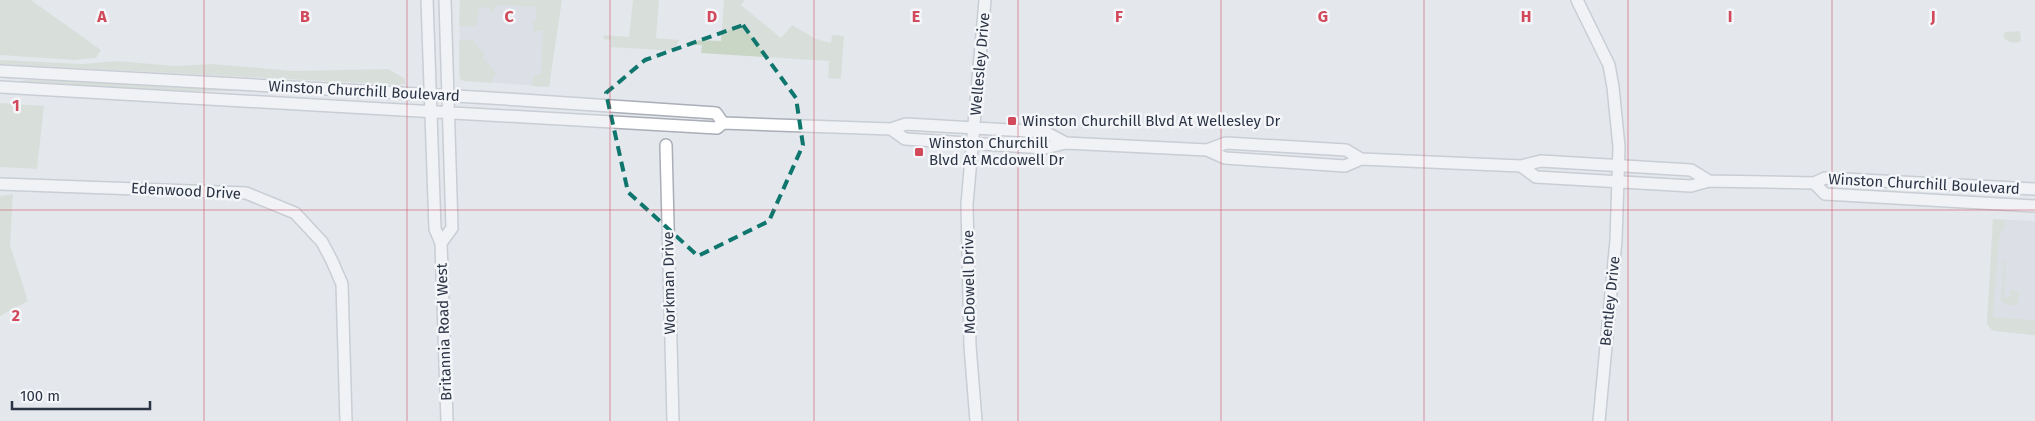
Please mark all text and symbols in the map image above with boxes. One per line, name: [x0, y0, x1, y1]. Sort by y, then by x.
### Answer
text: A: [96, 7, 107, 26]
text: B: [300, 7, 310, 26]
text: C: [504, 7, 514, 26]
text: D: [707, 7, 717, 26]
text: E: [912, 7, 920, 26]
text: F: [1115, 7, 1123, 26]
text: G: [1318, 7, 1328, 26]
text: H: [1521, 7, 1531, 26]
text: I: [1728, 7, 1732, 26]
text: J: [1929, 7, 1936, 26]
street label: Wellesley Drive: [967, 12, 993, 116]
street label: Winston Churchill Boulevard: [268, 77, 460, 105]
text: 1: [12, 96, 20, 115]
place label: Winston Churchill Blvd At Wellesley Dr: [1022, 112, 1281, 130]
marker: Winston Churchill Blvd At Wellesley Dr: [1006, 115, 1018, 127]
place label: Winston Churchill Blvd At Mcdowell Dr: [929, 134, 1064, 169]
marker: Winston Churchill Blvd At Mcdowell Dr: [913, 146, 925, 158]
street label: Winston Churchill Boulevard: [1828, 170, 2020, 198]
street label: Edenwood Drive: [131, 179, 241, 203]
street label: McDowell Drive: [959, 230, 979, 334]
street label: Workman Drive: [659, 231, 679, 335]
street label: Bentley Drive: [1596, 255, 1624, 347]
street label: Britannia Road West: [433, 262, 455, 401]
text: 2: [12, 306, 20, 325]
scale bar: [12, 378, 150, 410]
text: 100 m: [20, 387, 60, 405]

